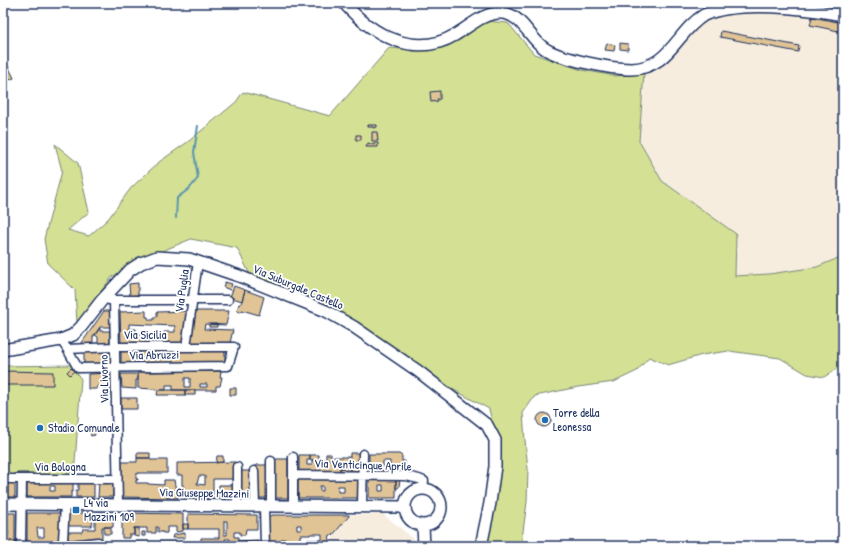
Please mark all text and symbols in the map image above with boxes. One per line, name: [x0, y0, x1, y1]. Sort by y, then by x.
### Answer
street label: Via Suburgale Castello: [250, 260, 346, 313]
street label: Via Puglia: [170, 268, 193, 314]
street label: Via Sicilia: [123, 326, 167, 343]
street label: Via Abruzzi: [129, 346, 179, 363]
street label: Via Livorno: [95, 354, 112, 403]
place label: Torre della Leonessa: [553, 404, 600, 435]
marker: Torre della Leonessa: [540, 415, 550, 425]
place label: Stadio Comunale: [48, 419, 120, 436]
marker: Stadio Comunale: [35, 423, 45, 433]
street label: Via Venticinque Aprile: [314, 454, 412, 475]
street label: Via Bologna: [34, 458, 86, 475]
street label: Via Giuseppe Mazzini: [159, 483, 249, 502]
place label: L4 via Mazzini 109: [84, 494, 134, 525]
marker: L4 via Mazzini 109: [71, 505, 81, 515]

